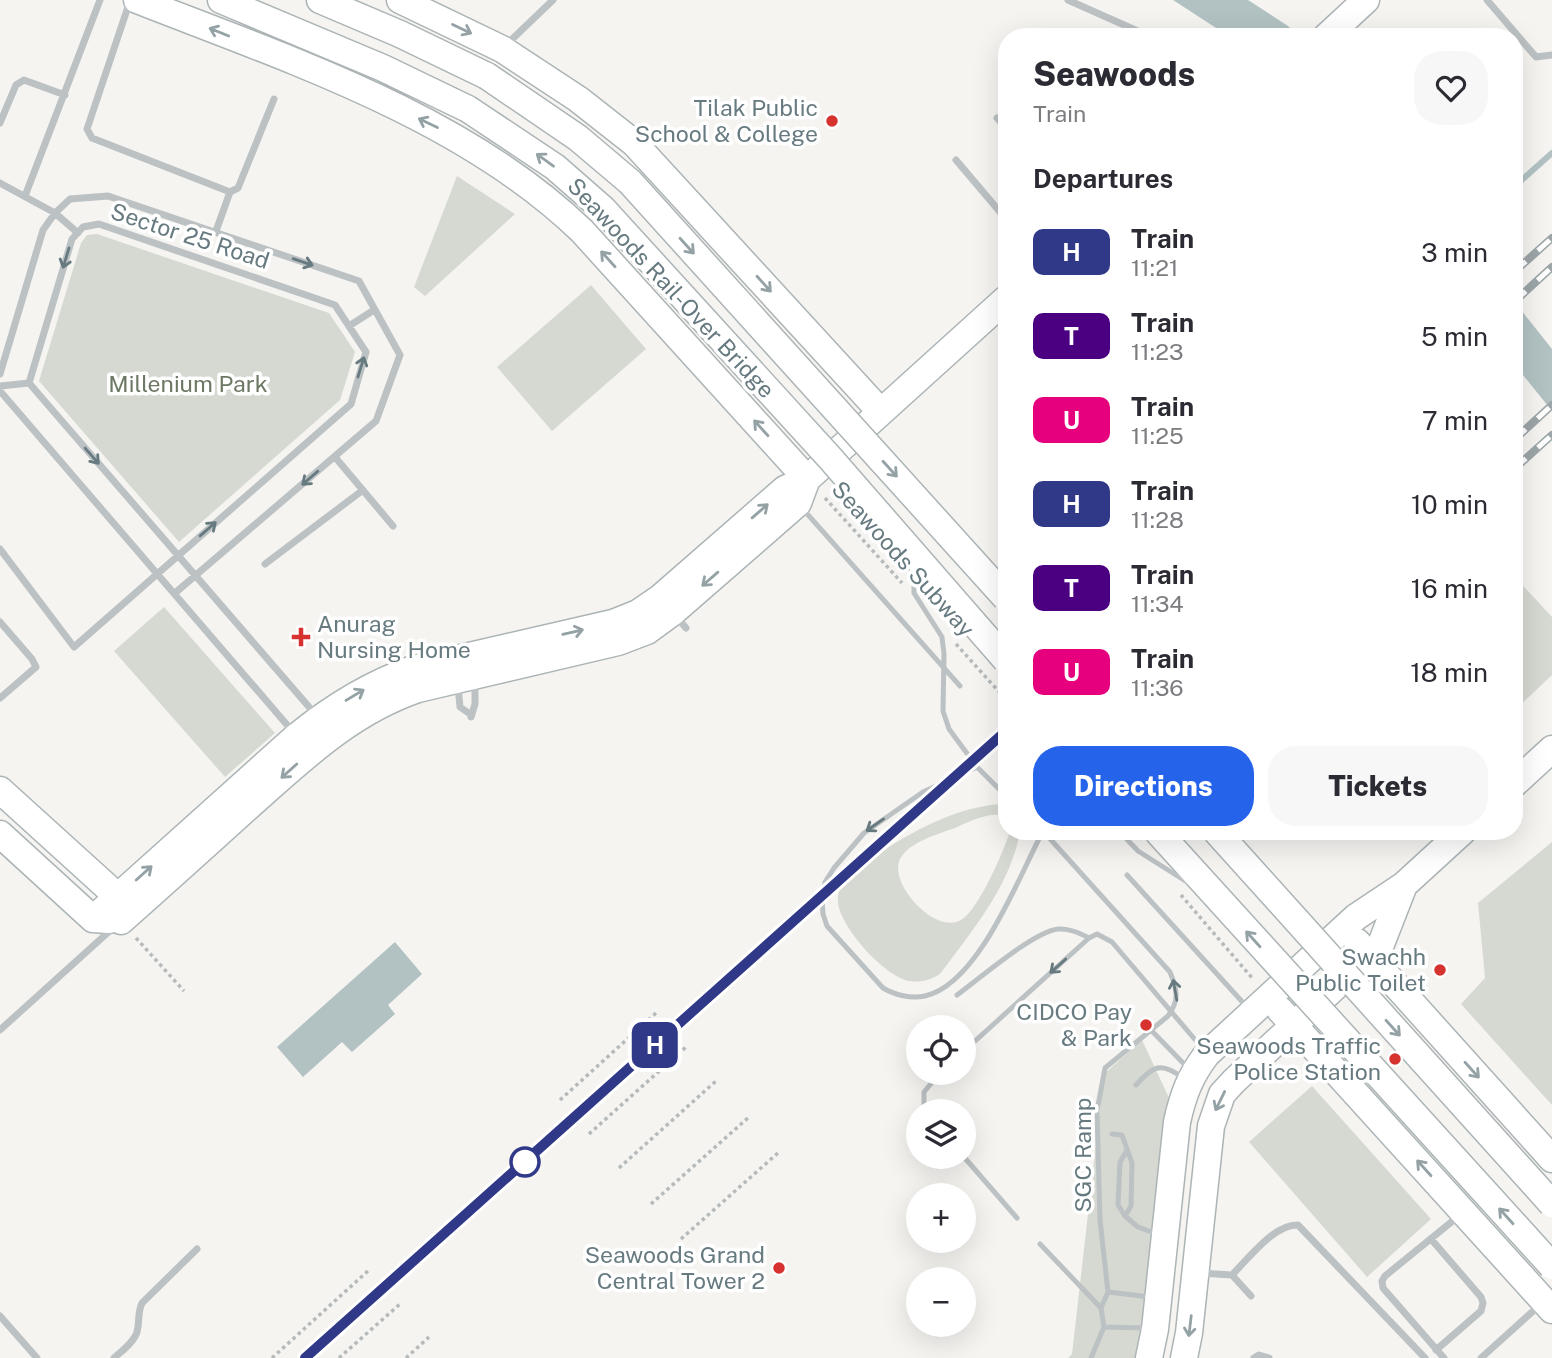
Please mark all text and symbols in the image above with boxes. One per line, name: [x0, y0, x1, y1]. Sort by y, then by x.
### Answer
one-way arrow: [451, 23, 472, 37]
one-way arrow: [209, 25, 231, 38]
button: heart: [1414, 51, 1488, 125]
text: Seawoods: [1033, 55, 1195, 93]
place label: Tilak Public School & College: [635, 94, 818, 147]
text: Train: [1033, 100, 1086, 127]
marker: Tilak Public School & College: [824, 113, 840, 129]
one-way arrow: [418, 116, 439, 130]
one-way arrow: [536, 153, 555, 168]
text: Departures: [1033, 163, 1173, 194]
street label: Seawoods Rail-Over Bridge: [562, 172, 780, 403]
street label: Sector 25 Road: [107, 197, 273, 274]
text: Train: [1131, 223, 1194, 254]
one-way arrow: [679, 237, 696, 254]
text: 3 min: [1421, 237, 1488, 268]
text: H: [1062, 238, 1081, 266]
one-way arrow: [59, 247, 72, 269]
one-way arrow: [600, 250, 616, 268]
text: 11:21: [1131, 254, 1178, 281]
one-way arrow: [292, 257, 314, 269]
one-way arrow: [756, 275, 772, 293]
text: Train: [1131, 307, 1194, 338]
text: 5 min: [1421, 321, 1488, 352]
text: T: [1064, 322, 1079, 350]
text: 11:23: [1131, 338, 1184, 365]
one-way arrow: [356, 356, 369, 378]
park label: Millenium Park: [108, 370, 268, 397]
text: Train: [1131, 391, 1194, 422]
text: 7 min: [1422, 405, 1488, 436]
text: U: [1063, 406, 1080, 434]
one-way arrow: [753, 419, 769, 437]
text: 11:25: [1131, 422, 1184, 449]
one-way arrow: [84, 447, 100, 465]
one-way arrow: [882, 460, 898, 478]
one-way arrow: [302, 470, 320, 486]
street label: Seawoods Subway: [826, 475, 980, 642]
text: Train: [1131, 475, 1194, 506]
text: 10 min: [1411, 489, 1488, 520]
text: H: [1062, 490, 1081, 518]
one-way arrow: [751, 503, 769, 519]
text: 11:28: [1131, 506, 1184, 533]
one-way arrow: [199, 520, 216, 537]
text: Train: [1131, 559, 1194, 590]
one-way arrow: [702, 571, 720, 587]
text: 16 min: [1411, 573, 1488, 604]
text: T: [1064, 574, 1079, 602]
text: 11:34: [1131, 590, 1184, 617]
place label: Anurag Nursing Home: [317, 610, 471, 663]
one-way arrow: [561, 625, 584, 639]
marker: Anurag Nursing Home: [291, 627, 311, 647]
text: Train: [1131, 643, 1194, 674]
text: 18 min: [1410, 657, 1488, 688]
text: U: [1063, 658, 1080, 686]
text: 11:36: [1131, 674, 1184, 701]
one-way arrow: [345, 688, 365, 702]
button: Directions: [1033, 746, 1254, 826]
button: Tickets: [1268, 746, 1488, 826]
one-way arrow: [281, 762, 298, 779]
one-way arrow: [866, 818, 885, 832]
one-way arrow: [135, 865, 153, 881]
one-way arrow: [1245, 930, 1261, 948]
place label: Swachh Public Toilet: [1295, 943, 1426, 996]
one-way arrow: [1049, 958, 1067, 974]
marker: Swachh Public Toilet: [1432, 962, 1448, 978]
one-way arrow: [1167, 979, 1181, 1002]
place label: CIDCO Pay & Park: [1016, 998, 1132, 1051]
map controls: [906, 1015, 976, 1337]
button: locate: [906, 1015, 976, 1085]
marker: CIDCO Pay & Park: [1138, 1017, 1154, 1033]
one-way arrow: [1385, 1019, 1401, 1037]
line badge: H: [632, 1022, 678, 1068]
text: H: [646, 1031, 664, 1059]
place label: Seawoods Traffic Police Station: [1196, 1032, 1381, 1085]
marker: Seawoods Traffic Police Station: [1387, 1051, 1403, 1067]
one-way arrow: [1463, 1061, 1480, 1078]
one-way arrow: [1213, 1090, 1226, 1111]
street label: SGC Ramp: [1069, 1097, 1096, 1213]
button: layers: [906, 1099, 976, 1169]
unlabelled marker: [510, 1147, 540, 1177]
one-way arrow: [1416, 1159, 1432, 1177]
button: +: [906, 1183, 976, 1253]
one-way arrow: [1498, 1207, 1514, 1225]
place label: Seawoods Grand Central Tower 2: [585, 1241, 765, 1294]
marker: Seawoods Grand Central Tower 2: [771, 1260, 787, 1276]
button: −: [906, 1267, 976, 1337]
one-way arrow: [1183, 1314, 1196, 1337]

